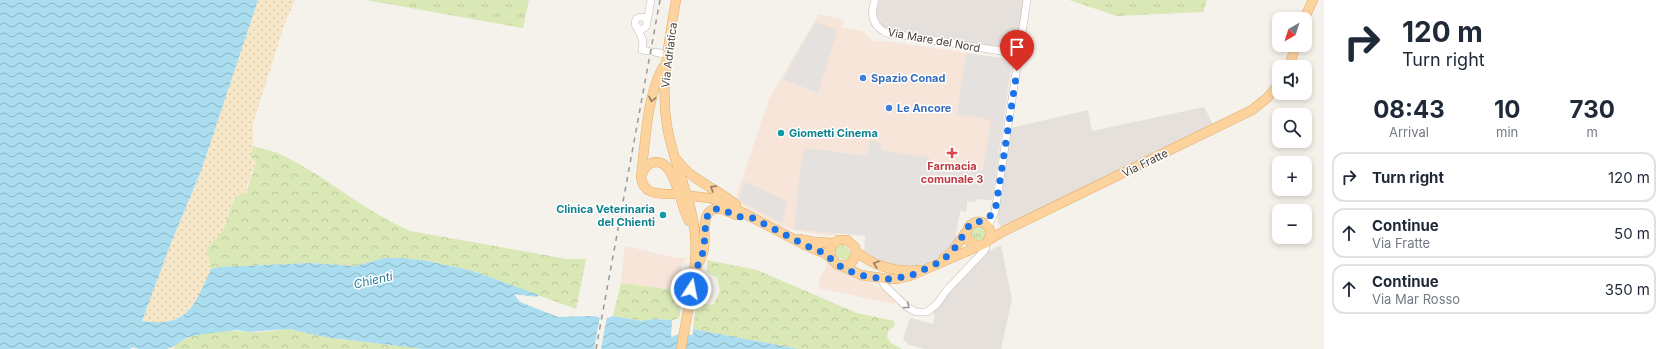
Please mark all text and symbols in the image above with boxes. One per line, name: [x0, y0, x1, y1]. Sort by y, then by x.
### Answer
north arrow: [1272, 12, 1312, 52]
map controls: [1272, 12, 1312, 244]
text: 120 m: [1402, 15, 1483, 49]
icon: right: [1336, 16, 1388, 68]
street label: Via Adriatica: [658, 21, 680, 89]
street label: Via Mare del Nord: [887, 25, 981, 55]
pin: [1000, 30, 1034, 71]
icon: arrive: [1006, 36, 1028, 58]
text: Turn right: [1402, 49, 1485, 70]
button: sound: [1272, 60, 1312, 100]
place label: Spazio Conad: [871, 71, 945, 85]
marker: Spazio Conad: [858, 73, 868, 83]
text: 08:43: [1373, 95, 1445, 124]
text: 10: [1494, 95, 1520, 124]
text: 730: [1570, 95, 1615, 124]
one-way arrow: [649, 96, 657, 102]
place label: Le Ancore: [897, 101, 952, 115]
marker: Le Ancore: [884, 103, 894, 113]
button: search: [1272, 108, 1312, 148]
text: Arrival: [1389, 124, 1429, 140]
text: min: [1496, 124, 1518, 140]
text: m: [1587, 124, 1598, 140]
place label: Giometti Cinema: [789, 126, 878, 140]
marker: Giometti Cinema: [776, 128, 786, 138]
street label: Via Fratte: [1120, 146, 1170, 180]
marker: Farmacia comunale 3: [947, 148, 957, 158]
button: +: [1272, 156, 1312, 196]
place label: Farmacia comunale 3: [921, 159, 983, 186]
icon: right: [1338, 166, 1360, 188]
text: Turn right: [1372, 168, 1444, 187]
text: 120 m: [1608, 168, 1650, 187]
one-way arrow: [710, 185, 717, 193]
place label: Clinica Veterinaria del Chienti: [556, 202, 655, 229]
button: −: [1272, 204, 1312, 244]
marker: Clinica Veterinaria del Chienti: [658, 210, 668, 220]
text: Continue: [1372, 216, 1439, 235]
icon: ahead: [1338, 222, 1360, 244]
text: 50 m: [1614, 224, 1650, 243]
text: Via Fratte: [1372, 235, 1430, 251]
one-way arrow: [873, 261, 880, 269]
water label: Chienti: [352, 268, 395, 292]
position arrow: [670, 268, 712, 310]
text: Continue: [1372, 272, 1439, 291]
icon: ahead: [1338, 278, 1360, 300]
text: 350 m: [1605, 280, 1650, 299]
text: Via Mar Rosso: [1372, 291, 1460, 307]
one-way arrow: [903, 301, 910, 308]

